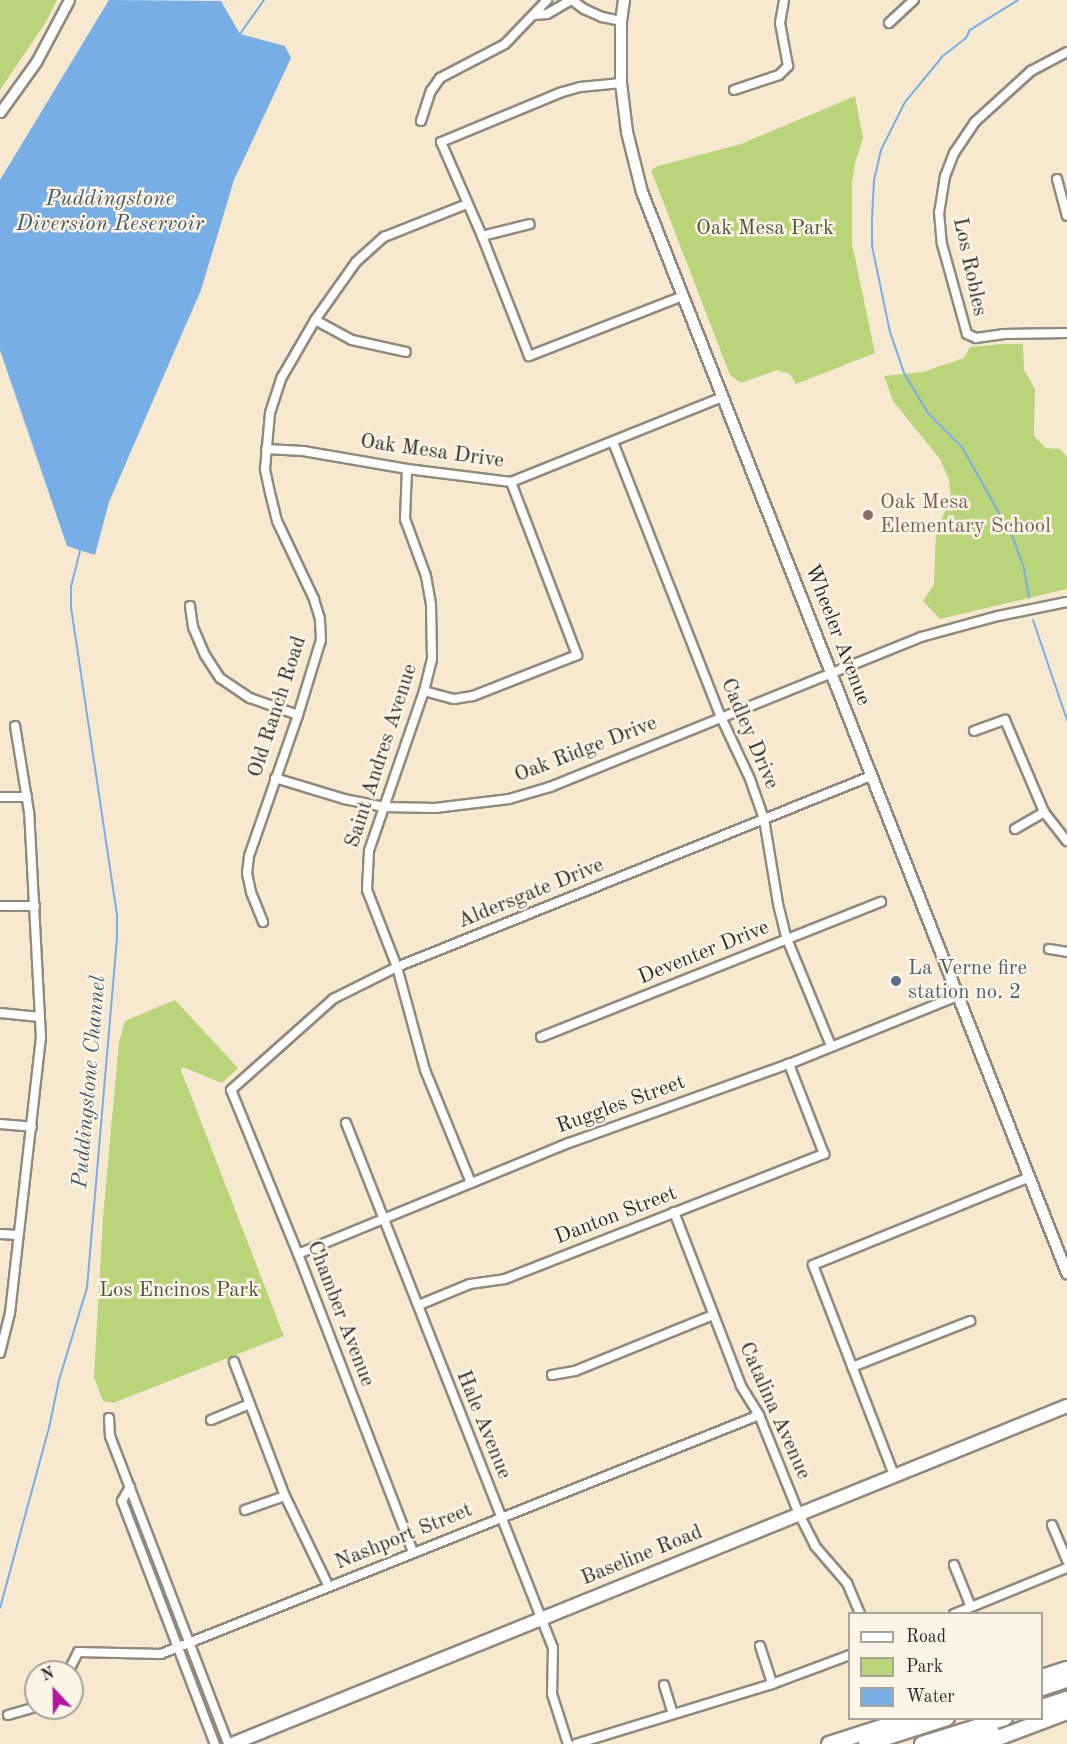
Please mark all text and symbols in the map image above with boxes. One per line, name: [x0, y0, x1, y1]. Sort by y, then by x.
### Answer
water label: Puddingstone Diversion Reservoir: [16, 186, 204, 237]
street label: Los Robles: [946, 215, 992, 319]
park label: Oak Mesa Park: [696, 216, 834, 242]
street label: Oak Mesa Drive: [358, 429, 506, 475]
place label: Oak Mesa Elementary School: [880, 490, 1051, 540]
marker: Oak Mesa Elementary School: [861, 508, 875, 522]
street label: Wheeler Avenue: [798, 561, 876, 709]
street label: Old Ranch Road: [243, 633, 313, 781]
street label: Saint Andres Avenue: [340, 661, 424, 851]
street label: Cadley Drive: [714, 675, 784, 793]
street label: Oak Ridge Drive: [511, 711, 661, 789]
street label: Aldersgate Drive: [454, 853, 608, 935]
street label: Deventer Drive: [635, 915, 773, 991]
place label: La Verne fire station no. 2: [908, 956, 1027, 1006]
marker: La Verne fire station no. 2: [889, 974, 903, 988]
water label: Puddingstone Channel: [68, 975, 112, 1189]
street label: Ruggles Street: [553, 1070, 689, 1140]
street label: Danton Street: [551, 1181, 681, 1251]
street label: Chamber Avenue: [301, 1238, 379, 1390]
park label: Los Encinos Park: [99, 1278, 259, 1304]
street label: Catalina Avenue: [732, 1338, 816, 1484]
street label: Hale Avenue: [450, 1367, 516, 1483]
street label: Nashport Street: [332, 1498, 476, 1576]
street label: Baseline Road: [578, 1520, 706, 1592]
legend: [848, 1612, 1043, 1720]
text: Road: [906, 1628, 946, 1646]
text: Park: [906, 1658, 943, 1676]
north arrow: [24, 1660, 84, 1720]
text: N: [39, 1665, 57, 1685]
text: Water: [906, 1688, 955, 1706]

